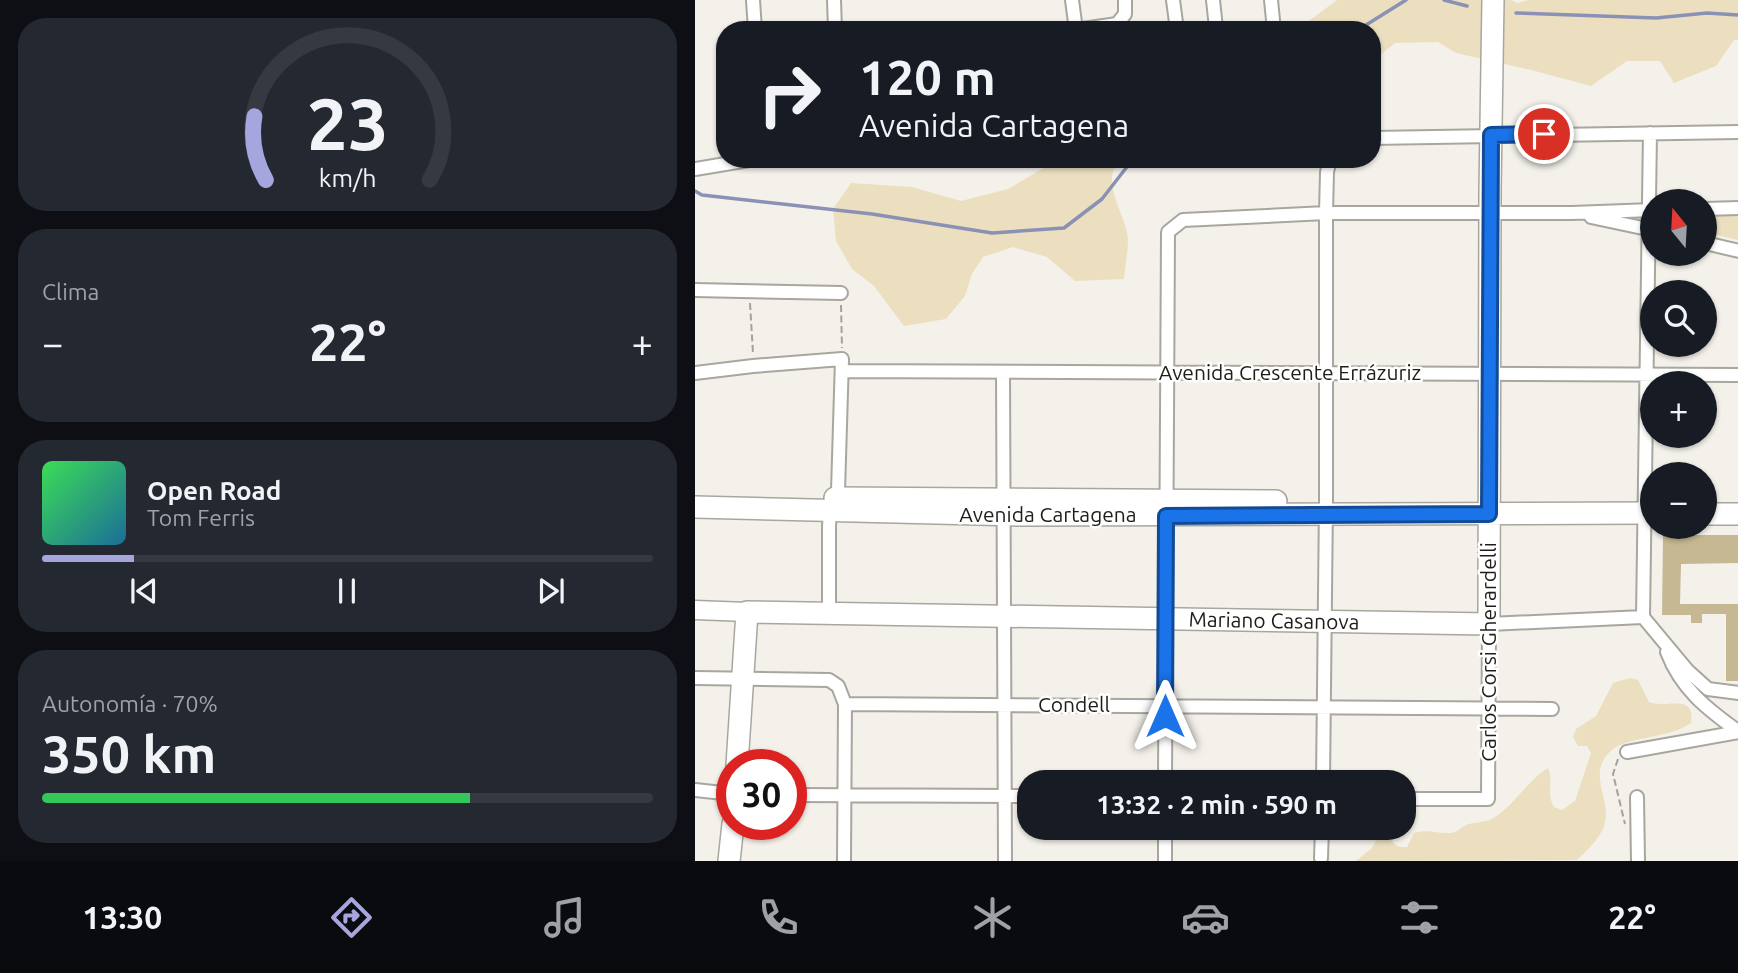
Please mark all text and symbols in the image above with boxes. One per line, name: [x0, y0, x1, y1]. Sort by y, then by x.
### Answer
icon: right: [744, 49, 835, 140]
text: 120 m: [859, 49, 996, 104]
text: 23: [306, 83, 389, 165]
pin: [1514, 104, 1574, 164]
text: Avenida Cartagena: [859, 107, 1129, 143]
icon: arrive: [1525, 115, 1563, 153]
text: km/h: [319, 164, 376, 192]
north arrow: [1640, 189, 1717, 266]
map controls: [1640, 189, 1717, 539]
text: Clima: [42, 279, 99, 304]
button: search: [1640, 280, 1717, 357]
text: 22°: [309, 313, 386, 371]
text: −: [42, 322, 63, 364]
text: +: [632, 322, 653, 364]
street label: Avenida Crescente Errázuriz: [1159, 360, 1421, 384]
button: +: [1640, 371, 1717, 448]
button: −: [1640, 462, 1717, 539]
text: Open Road: [147, 476, 281, 505]
street label: Avenida Cartagena: [959, 502, 1137, 526]
text: Tom Ferris: [147, 505, 255, 530]
street label: Carlos Corsi Gherardelli: [1476, 542, 1500, 762]
icon: previous: [125, 572, 163, 610]
icon: pause: [328, 572, 366, 610]
icon: next: [532, 572, 570, 610]
street label: Mariano Casanova: [1188, 607, 1360, 633]
position arrow: [1128, 679, 1202, 753]
text: Autonomía · 70%: [42, 691, 218, 716]
street label: Condell: [1038, 692, 1110, 716]
text: 350 km: [42, 725, 216, 783]
speed limit sign: 30: [716, 749, 807, 840]
text: 13:32 · 2 min · 590 m: [1096, 790, 1337, 819]
icon: directions: [327, 893, 376, 942]
icon: music: [540, 893, 589, 942]
icon: phone: [754, 893, 803, 942]
icon: climate: [968, 893, 1017, 942]
icon: car: [1181, 893, 1230, 942]
icon: filters: [1395, 893, 1444, 942]
text: 13:30: [82, 899, 162, 935]
text: 22°: [1608, 899, 1656, 935]

